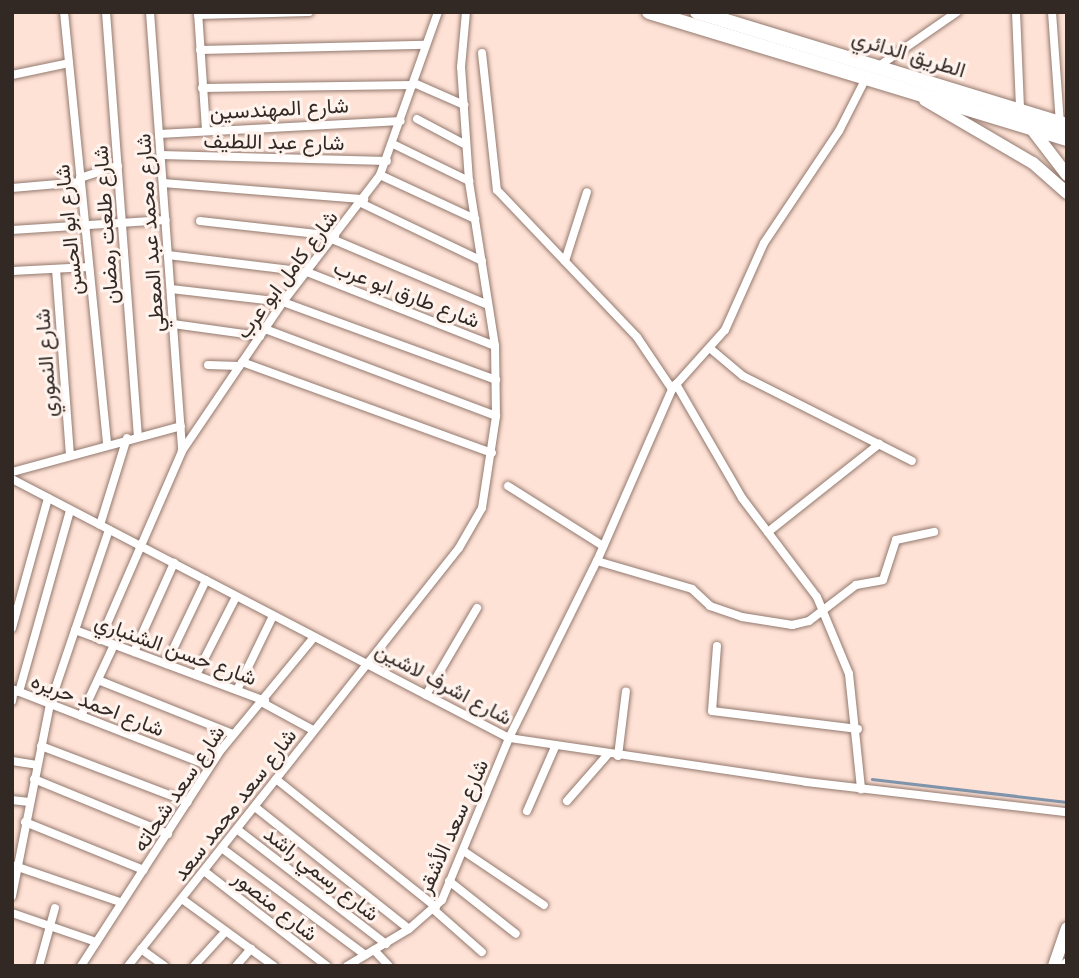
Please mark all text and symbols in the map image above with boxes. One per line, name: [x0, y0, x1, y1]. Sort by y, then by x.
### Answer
street label: الطريق الدائري: [849, 24, 969, 82]
street label: شارع المهندسين: [209, 92, 349, 124]
street label: شارع عبد اللطيف: [203, 127, 345, 155]
street label: شارع محمد عبد المعطي: [129, 133, 169, 333]
street label: شارع طلعت رمضان: [87, 145, 123, 305]
street label: شارع ابو الحسن: [49, 163, 87, 297]
street label: شارع كامل ابو عرب: [230, 205, 342, 343]
street label: شارع طارق ابو عرب: [330, 254, 484, 332]
street label: شارع النموري: [29, 308, 61, 418]
street label: شارع حسن الشنباري: [92, 608, 260, 690]
street label: شارع اشرف لاشين: [371, 636, 517, 730]
street label: شارع احمد حريره: [28, 667, 168, 741]
street label: شارع سعد شحاته: [127, 720, 229, 856]
street label: شارع سعد محمد سعد: [167, 723, 301, 885]
street label: شارع سعد الأشقر: [411, 755, 493, 897]
street label: شارع رسمي راشد: [259, 820, 385, 926]
street label: شارع منصور: [229, 864, 323, 946]

